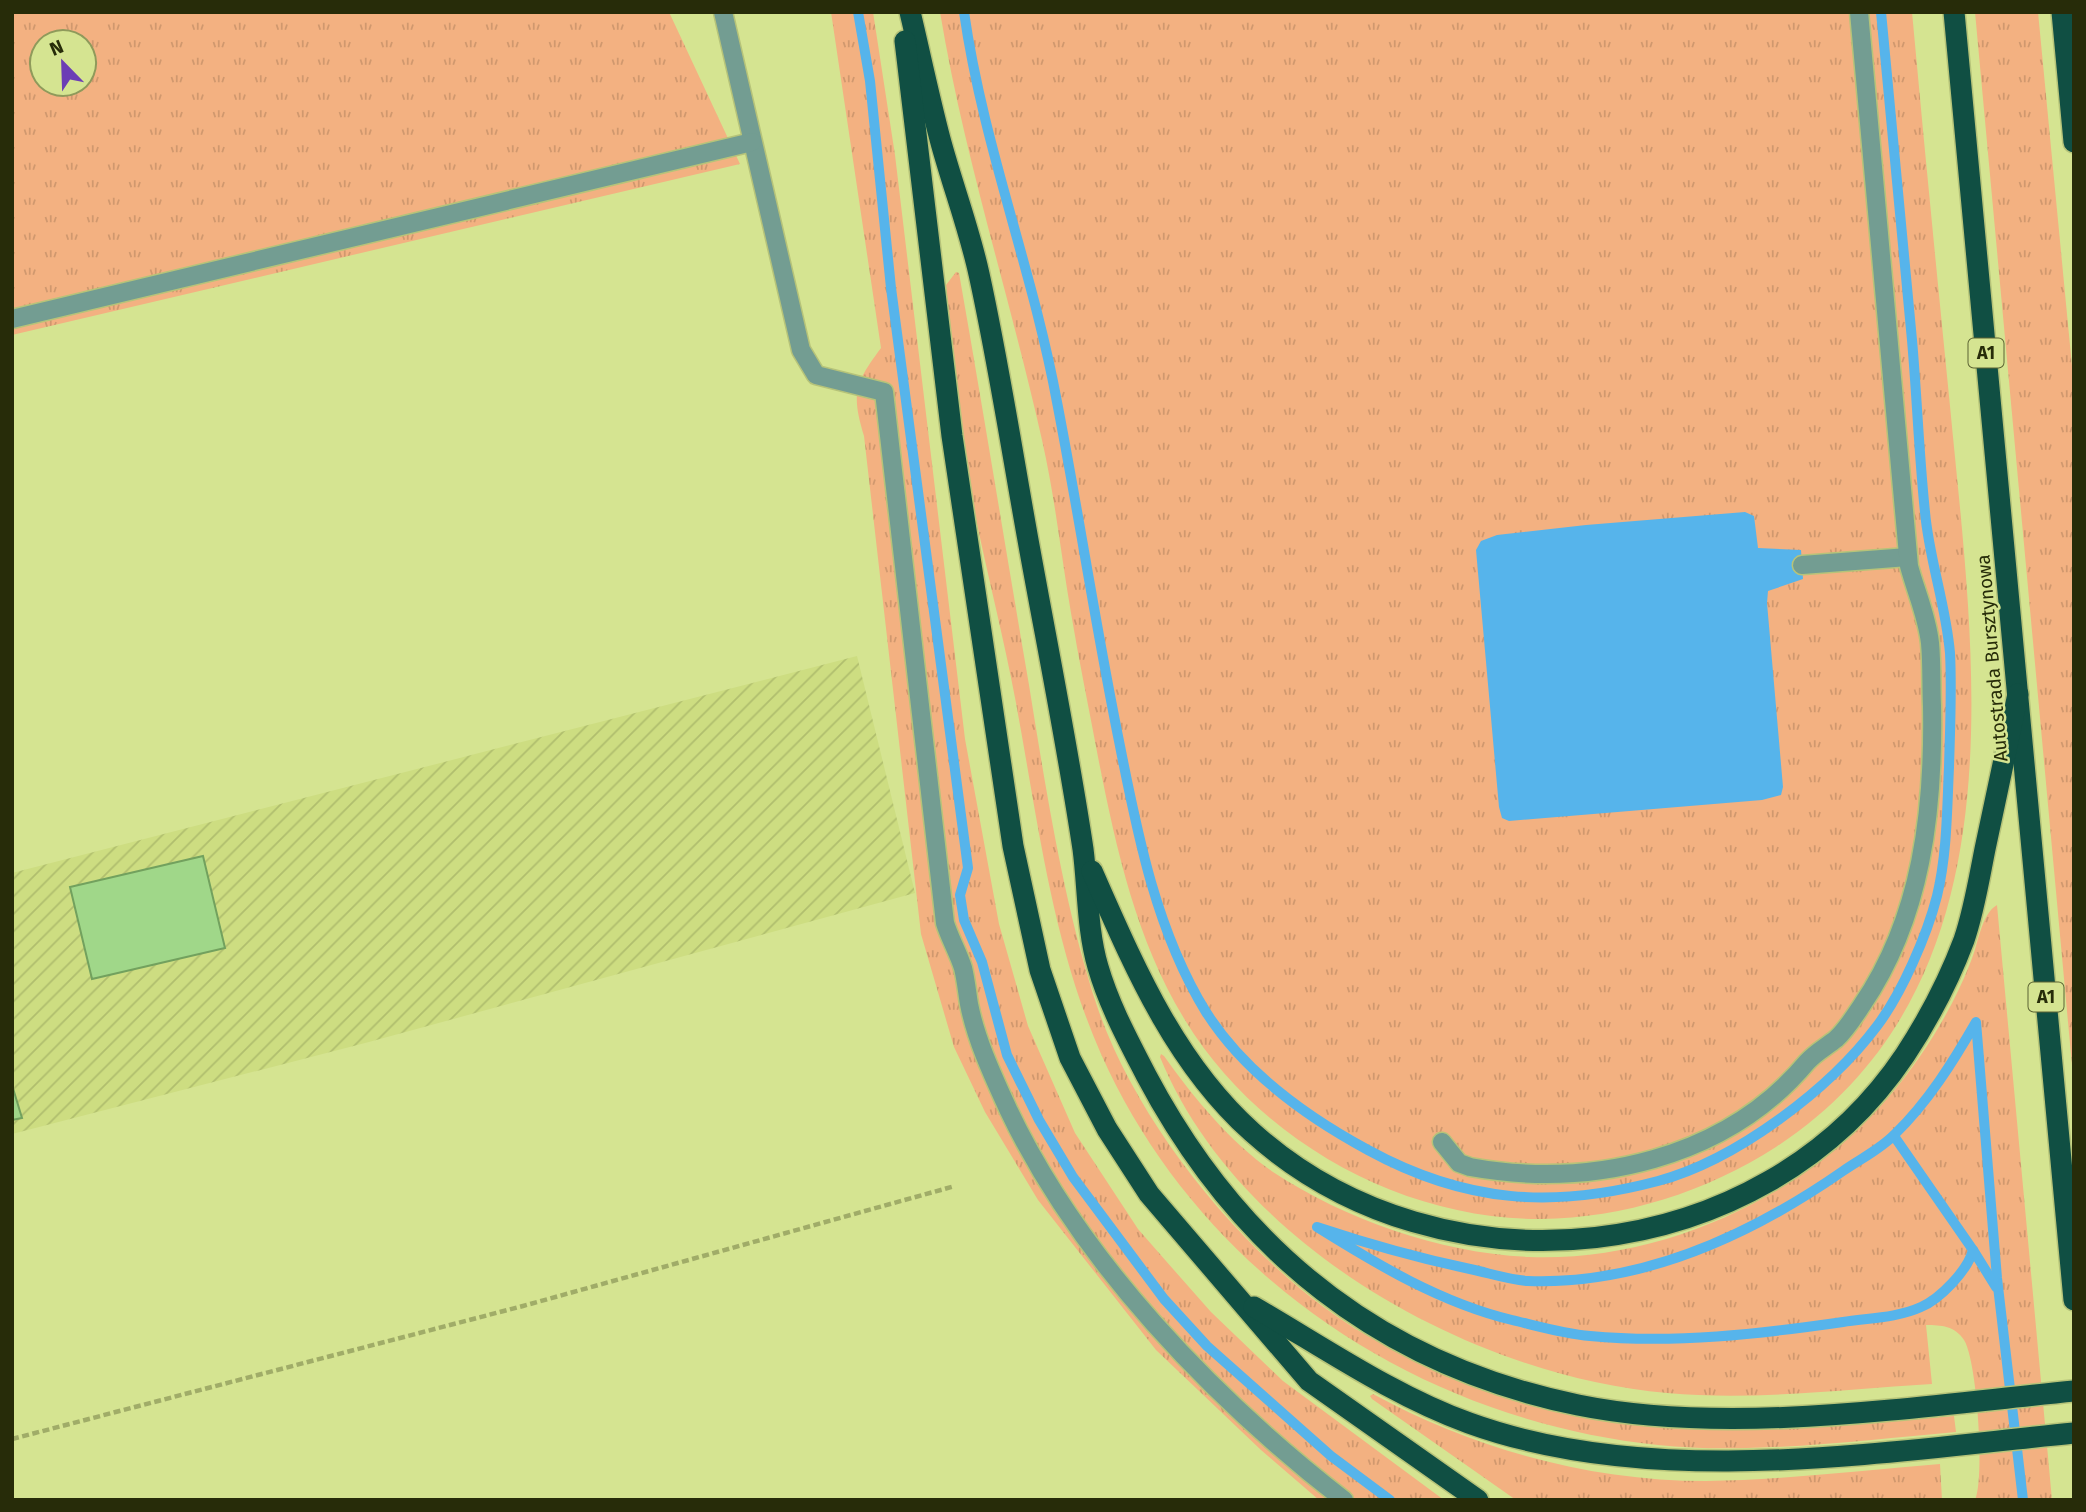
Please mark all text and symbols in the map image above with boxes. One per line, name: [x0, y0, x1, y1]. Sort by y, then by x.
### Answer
north arrow: [28, 28, 98, 98]
text: N: [46, 35, 67, 61]
road number: A1: [1968, 338, 2004, 368]
street label: Autostrada Bursztynowa: [1971, 553, 2013, 763]
road number: A1: [2028, 982, 2064, 1012]

